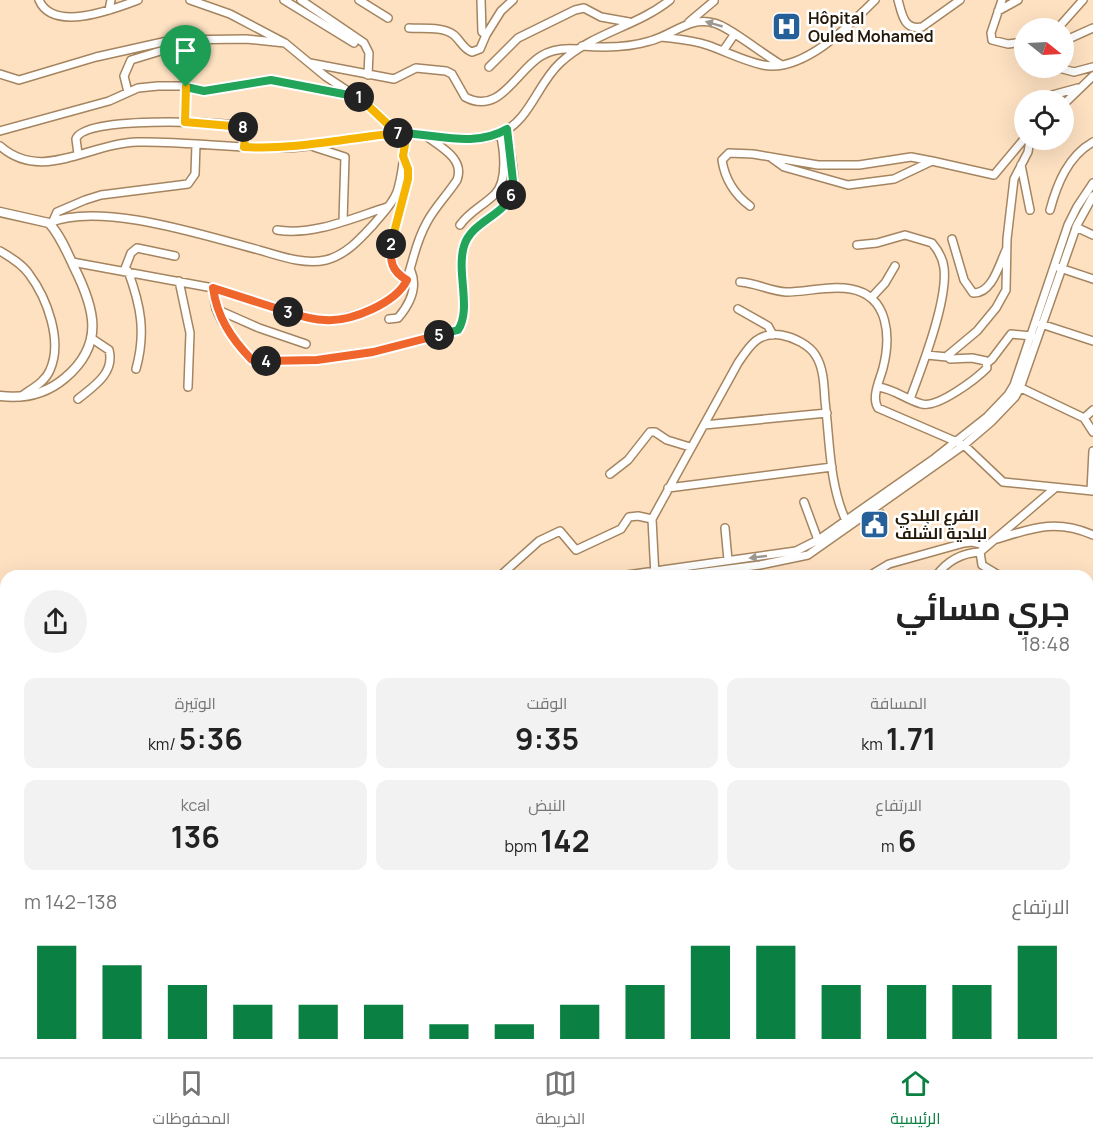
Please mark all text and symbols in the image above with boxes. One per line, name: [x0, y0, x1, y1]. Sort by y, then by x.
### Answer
place label: Hôpital Ouled Mohamed: [808, 7, 934, 47]
hospital icon: Hôpital Ouled Mohamed: [771, 11, 803, 43]
north arrow: [1014, 18, 1074, 78]
map controls: [1014, 18, 1074, 150]
one-way arrow: [705, 19, 723, 29]
pin: [160, 25, 211, 87]
icon: arrive: [169, 34, 202, 67]
pin: 1: [344, 82, 374, 112]
text: 1: [355, 86, 363, 108]
button: locate: [1014, 90, 1074, 150]
pin: 8: [228, 112, 258, 142]
text: 8: [238, 116, 248, 138]
pin: 7: [383, 118, 413, 148]
text: 7: [394, 122, 402, 144]
pin: 6: [496, 180, 526, 210]
text: 6: [506, 184, 516, 206]
pin: 2: [376, 229, 406, 259]
text: 2: [386, 233, 396, 255]
pin: 3: [273, 297, 303, 327]
text: 3: [283, 301, 293, 323]
pin: 5: [424, 320, 454, 350]
text: 5: [434, 324, 444, 346]
pin: 4: [251, 346, 281, 376]
text: 4: [261, 350, 271, 372]
place label: الفرع البلدي لبلدية الشلف: [895, 504, 987, 544]
public building icon: الفرع البلدي لبلدية الشلف: [858, 508, 890, 540]
one-way arrow: [749, 552, 768, 562]
text: جري مسائي: [896, 585, 1070, 630]
button: share: [24, 590, 87, 653]
text: 18:48: [1021, 630, 1070, 657]
text: الوتيرة: [175, 692, 216, 714]
text: الوقت: [527, 692, 567, 714]
text: المسافة: [870, 692, 927, 714]
text: 5:36: [179, 718, 243, 759]
text: 9:35: [515, 718, 579, 759]
text: 1.71: [886, 718, 936, 759]
text: /km: [148, 733, 179, 755]
text: km: [861, 733, 886, 755]
text: kcal: [181, 794, 210, 816]
text: النبض: [528, 794, 566, 816]
text: الارتفاع: [875, 794, 922, 816]
text: 136: [171, 816, 220, 857]
text: 142: [540, 820, 590, 861]
text: 6: [898, 820, 916, 861]
text: bpm: [505, 835, 540, 857]
text: m: [881, 835, 898, 857]
text: 138–142 m: [24, 888, 117, 915]
text: الارتفاع: [1011, 893, 1070, 920]
tab: المحفوظات: [153, 1067, 230, 1133]
tab: الخريطة: [535, 1067, 585, 1133]
tab: الرئيسية: [890, 1067, 941, 1133]

